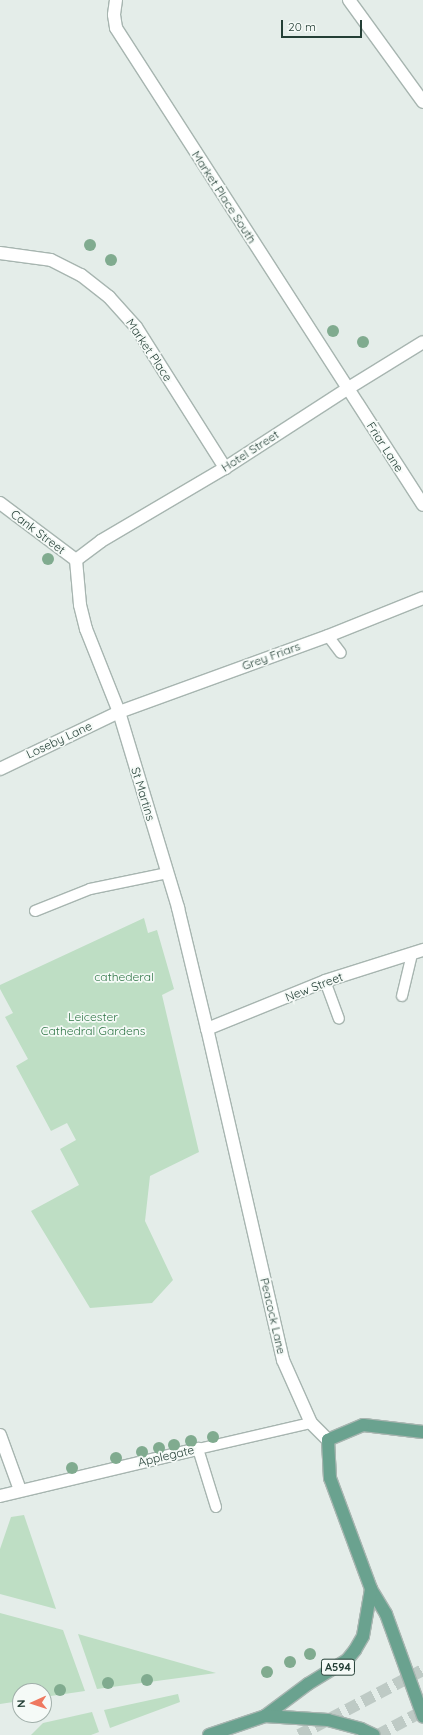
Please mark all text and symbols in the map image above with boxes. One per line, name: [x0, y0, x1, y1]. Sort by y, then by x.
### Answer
scale bar: [283, 12, 364, 38]
text: 20 m: [288, 19, 316, 34]
street label: Market Place South: [189, 148, 259, 246]
street label: Market Place: [123, 316, 175, 384]
street label: Friar Lane: [364, 419, 406, 475]
street label: Hotel Street: [219, 427, 281, 475]
street label: Cank Street: [8, 507, 68, 557]
street label: Grey Friars: [240, 639, 302, 673]
street label: Loseby Lane: [24, 719, 94, 761]
street label: St Martins: [128, 766, 158, 822]
street label: New Street: [283, 969, 345, 1005]
park label: cathederal: [94, 970, 154, 984]
park label: Leicester Cathedral Gardens: [41, 1010, 145, 1038]
street label: Peacock Lane: [257, 1276, 289, 1356]
street label: Applegate: [137, 1443, 195, 1469]
road number: A594: [320, 1658, 356, 1676]
north arrow: [12, 1683, 52, 1723]
text: N: [14, 1699, 28, 1708]

